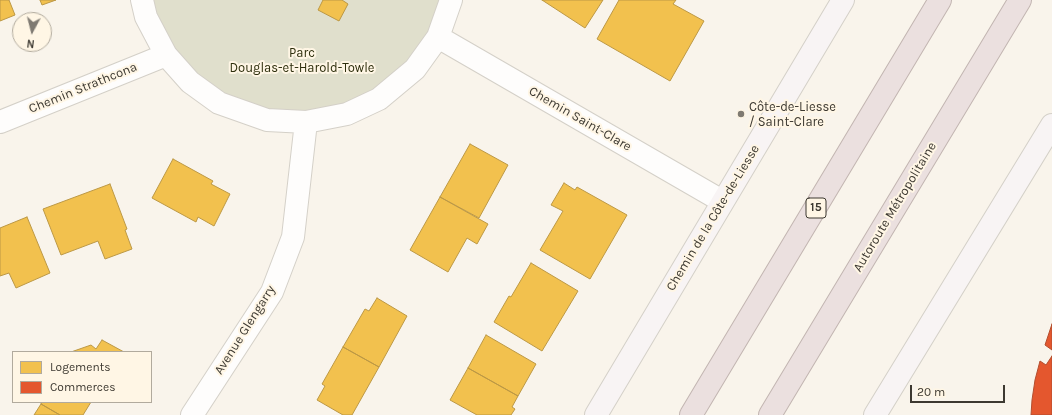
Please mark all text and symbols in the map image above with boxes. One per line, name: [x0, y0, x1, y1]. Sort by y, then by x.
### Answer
north arrow: [12, 12, 52, 52]
text: N: [26, 36, 35, 50]
park label: Parc Douglas-et-Harold-Towle: [230, 45, 374, 76]
street label: Chemin Strathcona: [26, 59, 140, 117]
street label: Chemin Saint-Clare: [526, 83, 634, 155]
place label: Côte-de-Liesse / Saint-Clare: [749, 99, 836, 130]
marker: Côte-de-Liesse / Saint-Clare: [736, 109, 746, 119]
street label: Autoroute Métropolitaine: [850, 139, 940, 275]
street label: Chemin de la Côte-de-Liesse: [663, 142, 763, 294]
road number: 15: [806, 198, 826, 218]
street label: Avenue Glengarry: [211, 282, 279, 378]
legend: [12, 351, 152, 403]
text: Logements: [50, 360, 111, 374]
scale bar: [912, 377, 1007, 403]
text: Commerces: [50, 380, 116, 394]
text: 20 m: [917, 385, 945, 399]

